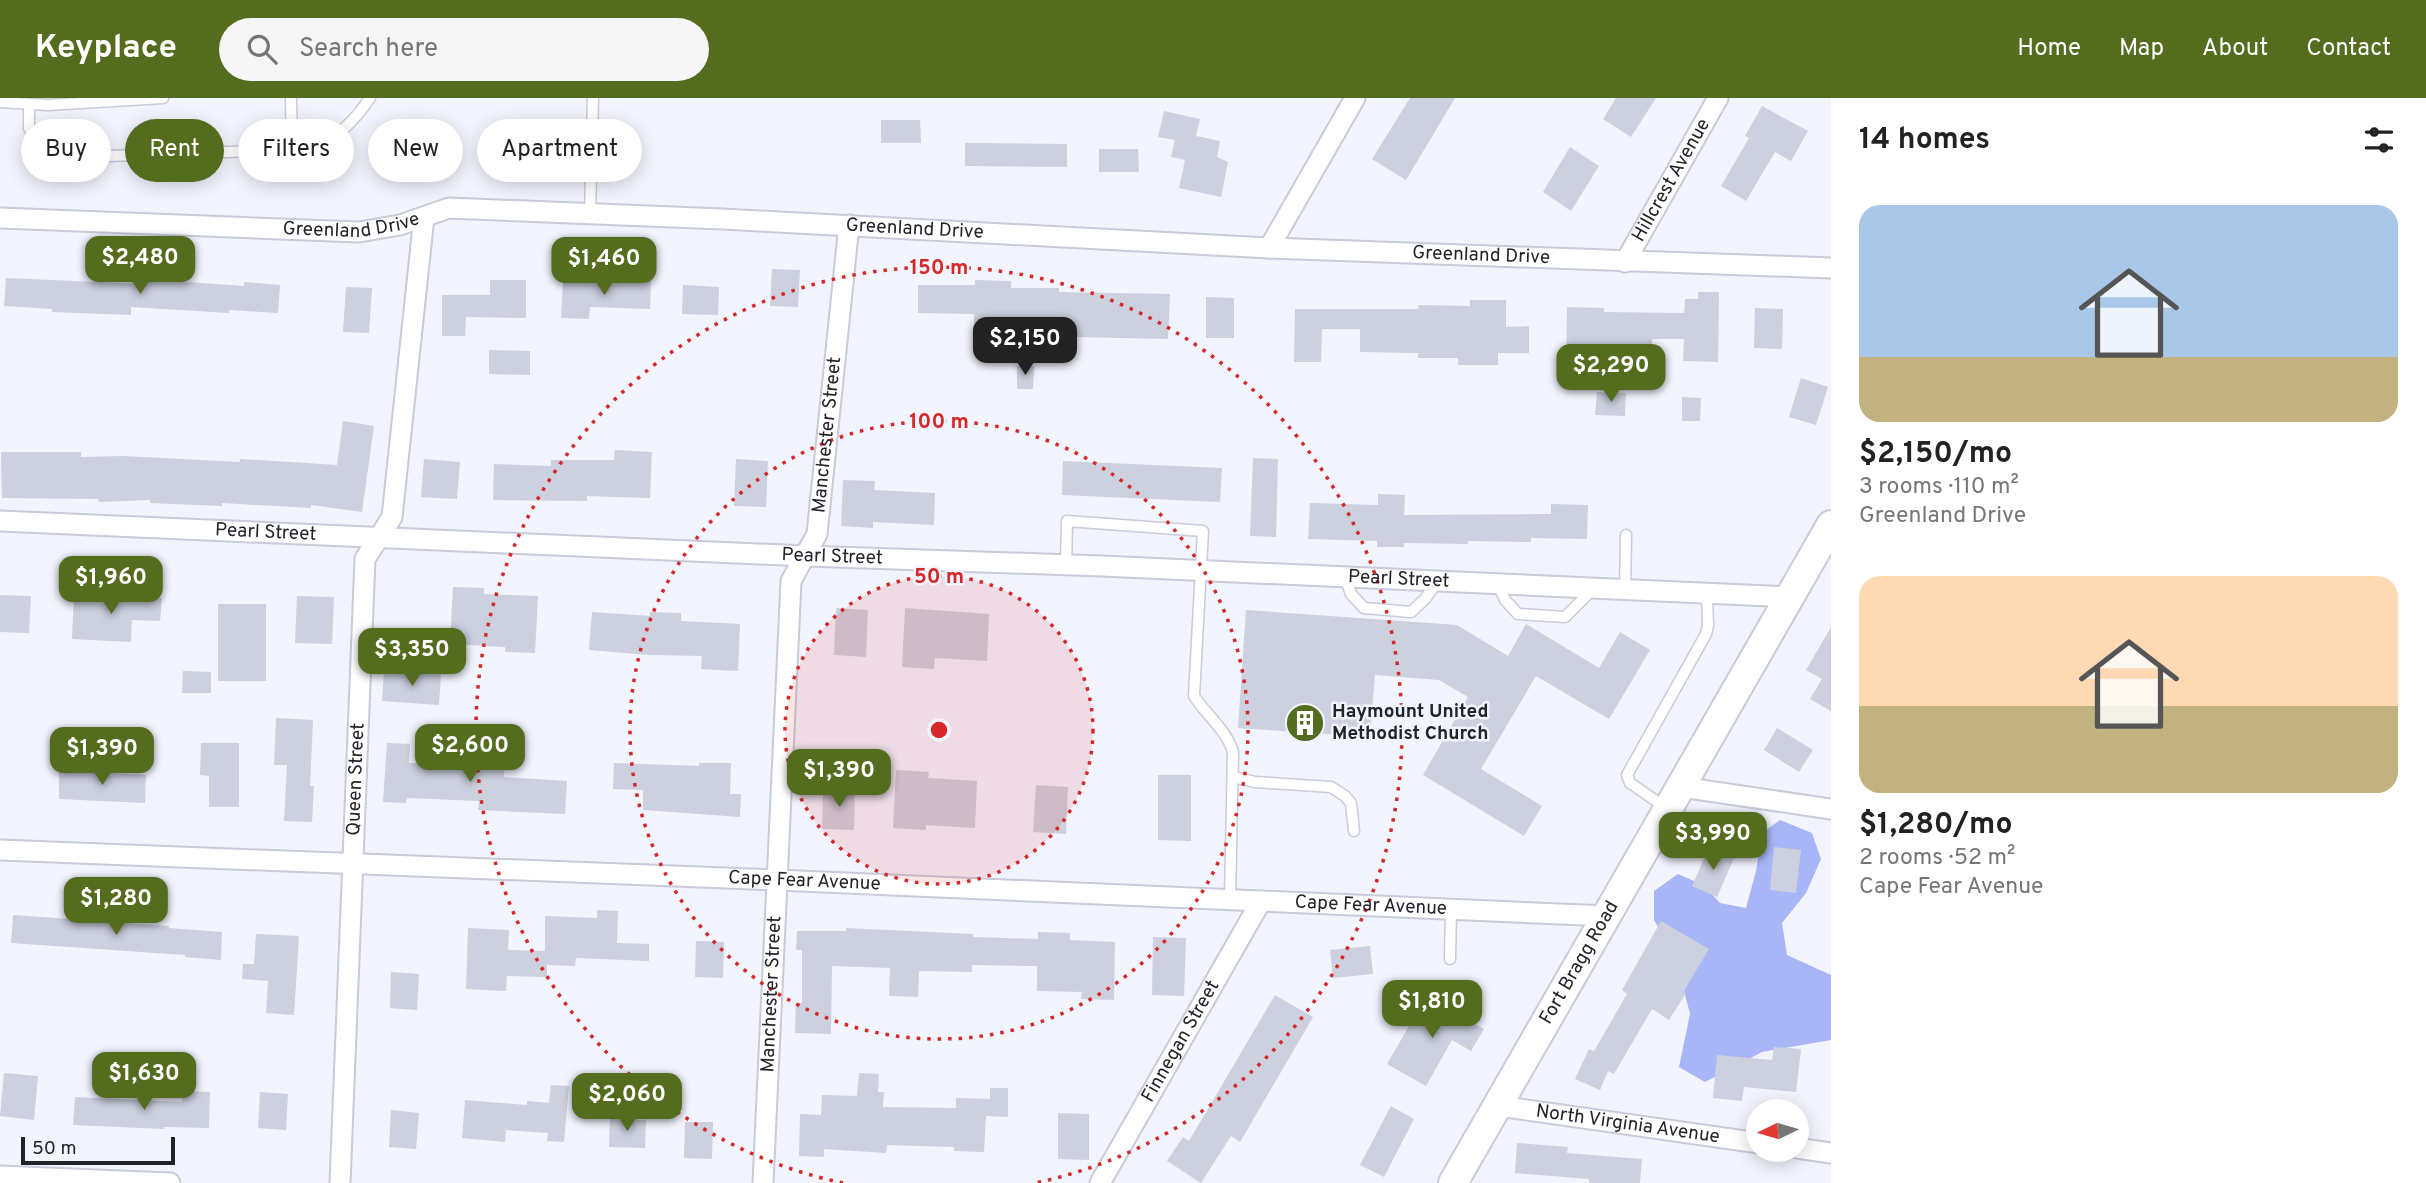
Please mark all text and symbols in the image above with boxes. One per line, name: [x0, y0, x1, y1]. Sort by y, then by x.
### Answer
search box: [219, 18, 709, 81]
text: Keyplace: [35, 28, 177, 70]
icon: search: [243, 30, 281, 68]
text: Search here: [299, 33, 438, 66]
text: Home: [2017, 34, 2081, 64]
text: Map: [2119, 34, 2164, 64]
text: About: [2202, 34, 2268, 64]
text: Contact: [2306, 34, 2391, 64]
street label: Hillcrest Avenue: [1627, 114, 1716, 246]
chip: Buy: [21, 119, 111, 182]
chip: Rent: [125, 119, 224, 182]
chip: Filters: [238, 119, 354, 182]
chip: New: [368, 119, 463, 182]
chip: Apartment: [477, 119, 642, 182]
icon: filters: [2360, 121, 2398, 159]
text: 14 homes: [1859, 122, 1990, 159]
street label: Greenland Drive: [282, 207, 423, 244]
street label: Greenland Drive: [845, 214, 984, 245]
pin: $2,480: [83, 236, 197, 296]
pin: $1,460: [547, 238, 661, 297]
street label: Greenland Drive: [1412, 241, 1551, 270]
text: $2,480: [101, 244, 179, 273]
text: $1,460: [567, 245, 641, 274]
icon: home: [2066, 250, 2192, 376]
text: 150 m: [910, 255, 968, 282]
pin: $2,150: [968, 317, 1082, 377]
text: $2,150: [989, 325, 1061, 354]
pin: $2,290: [1554, 344, 1668, 404]
text: $2,290: [1572, 352, 1650, 381]
street label: Manchester Street: [807, 356, 847, 514]
text: 100 m: [909, 409, 969, 436]
text: $2,150/mo: [1859, 436, 2012, 473]
text: 3 rooms · 110 m²: [1859, 473, 2019, 502]
text: Greenland Drive: [1859, 502, 2026, 531]
street label: Pearl Street: [215, 518, 317, 547]
street label: Pearl Street: [781, 543, 883, 571]
pin: $1,960: [54, 556, 168, 616]
text: $1,960: [75, 564, 147, 593]
text: 50 m: [914, 564, 964, 591]
street label: Pearl Street: [1348, 565, 1450, 594]
icon: home: [2066, 621, 2192, 747]
pin: $3,350: [355, 628, 469, 688]
text: $3,350: [374, 636, 450, 665]
place label: Haymount United Methodist Church: [1332, 700, 1488, 746]
building icon: Haymount United Methodist Church: [1284, 702, 1326, 744]
centre of rings: [927, 718, 951, 742]
street label: Queen Street: [342, 722, 370, 836]
pin: $2,600: [413, 724, 527, 784]
pin: $1,390: [45, 728, 159, 787]
text: $2,600: [431, 732, 509, 761]
text: $1,390: [66, 735, 138, 764]
pin: $1,390: [782, 750, 896, 809]
text: $1,390: [803, 757, 875, 786]
text: $1,280/mo: [1859, 807, 2013, 844]
pin: $3,990: [1656, 812, 1770, 872]
text: $3,990: [1675, 820, 1751, 849]
text: 2 rooms · 52 m²: [1859, 844, 2015, 873]
street label: Cape Fear Avenue: [728, 866, 881, 896]
text: Cape Fear Avenue: [1859, 873, 2043, 902]
pin: $1,280: [59, 878, 173, 937]
text: $1,280: [80, 885, 152, 914]
street label: Cape Fear Avenue: [1294, 890, 1448, 921]
street label: Fort Bragg Road: [1535, 897, 1624, 1029]
street label: Manchester Street: [756, 915, 787, 1073]
street label: Finnegan Street: [1137, 976, 1225, 1107]
pin: $1,810: [1375, 981, 1489, 1040]
text: $1,810: [1398, 988, 1466, 1017]
pin: $1,630: [87, 1052, 201, 1112]
text: $1,630: [108, 1060, 180, 1089]
pin: $2,060: [570, 1074, 684, 1133]
text: $2,060: [588, 1081, 666, 1110]
street label: North Virginia Avenue: [1534, 1099, 1721, 1149]
north arrow: [1746, 1099, 1810, 1162]
map controls: [1746, 1099, 1809, 1162]
scale bar: [21, 1134, 175, 1166]
text: 50 m: [32, 1137, 77, 1161]

